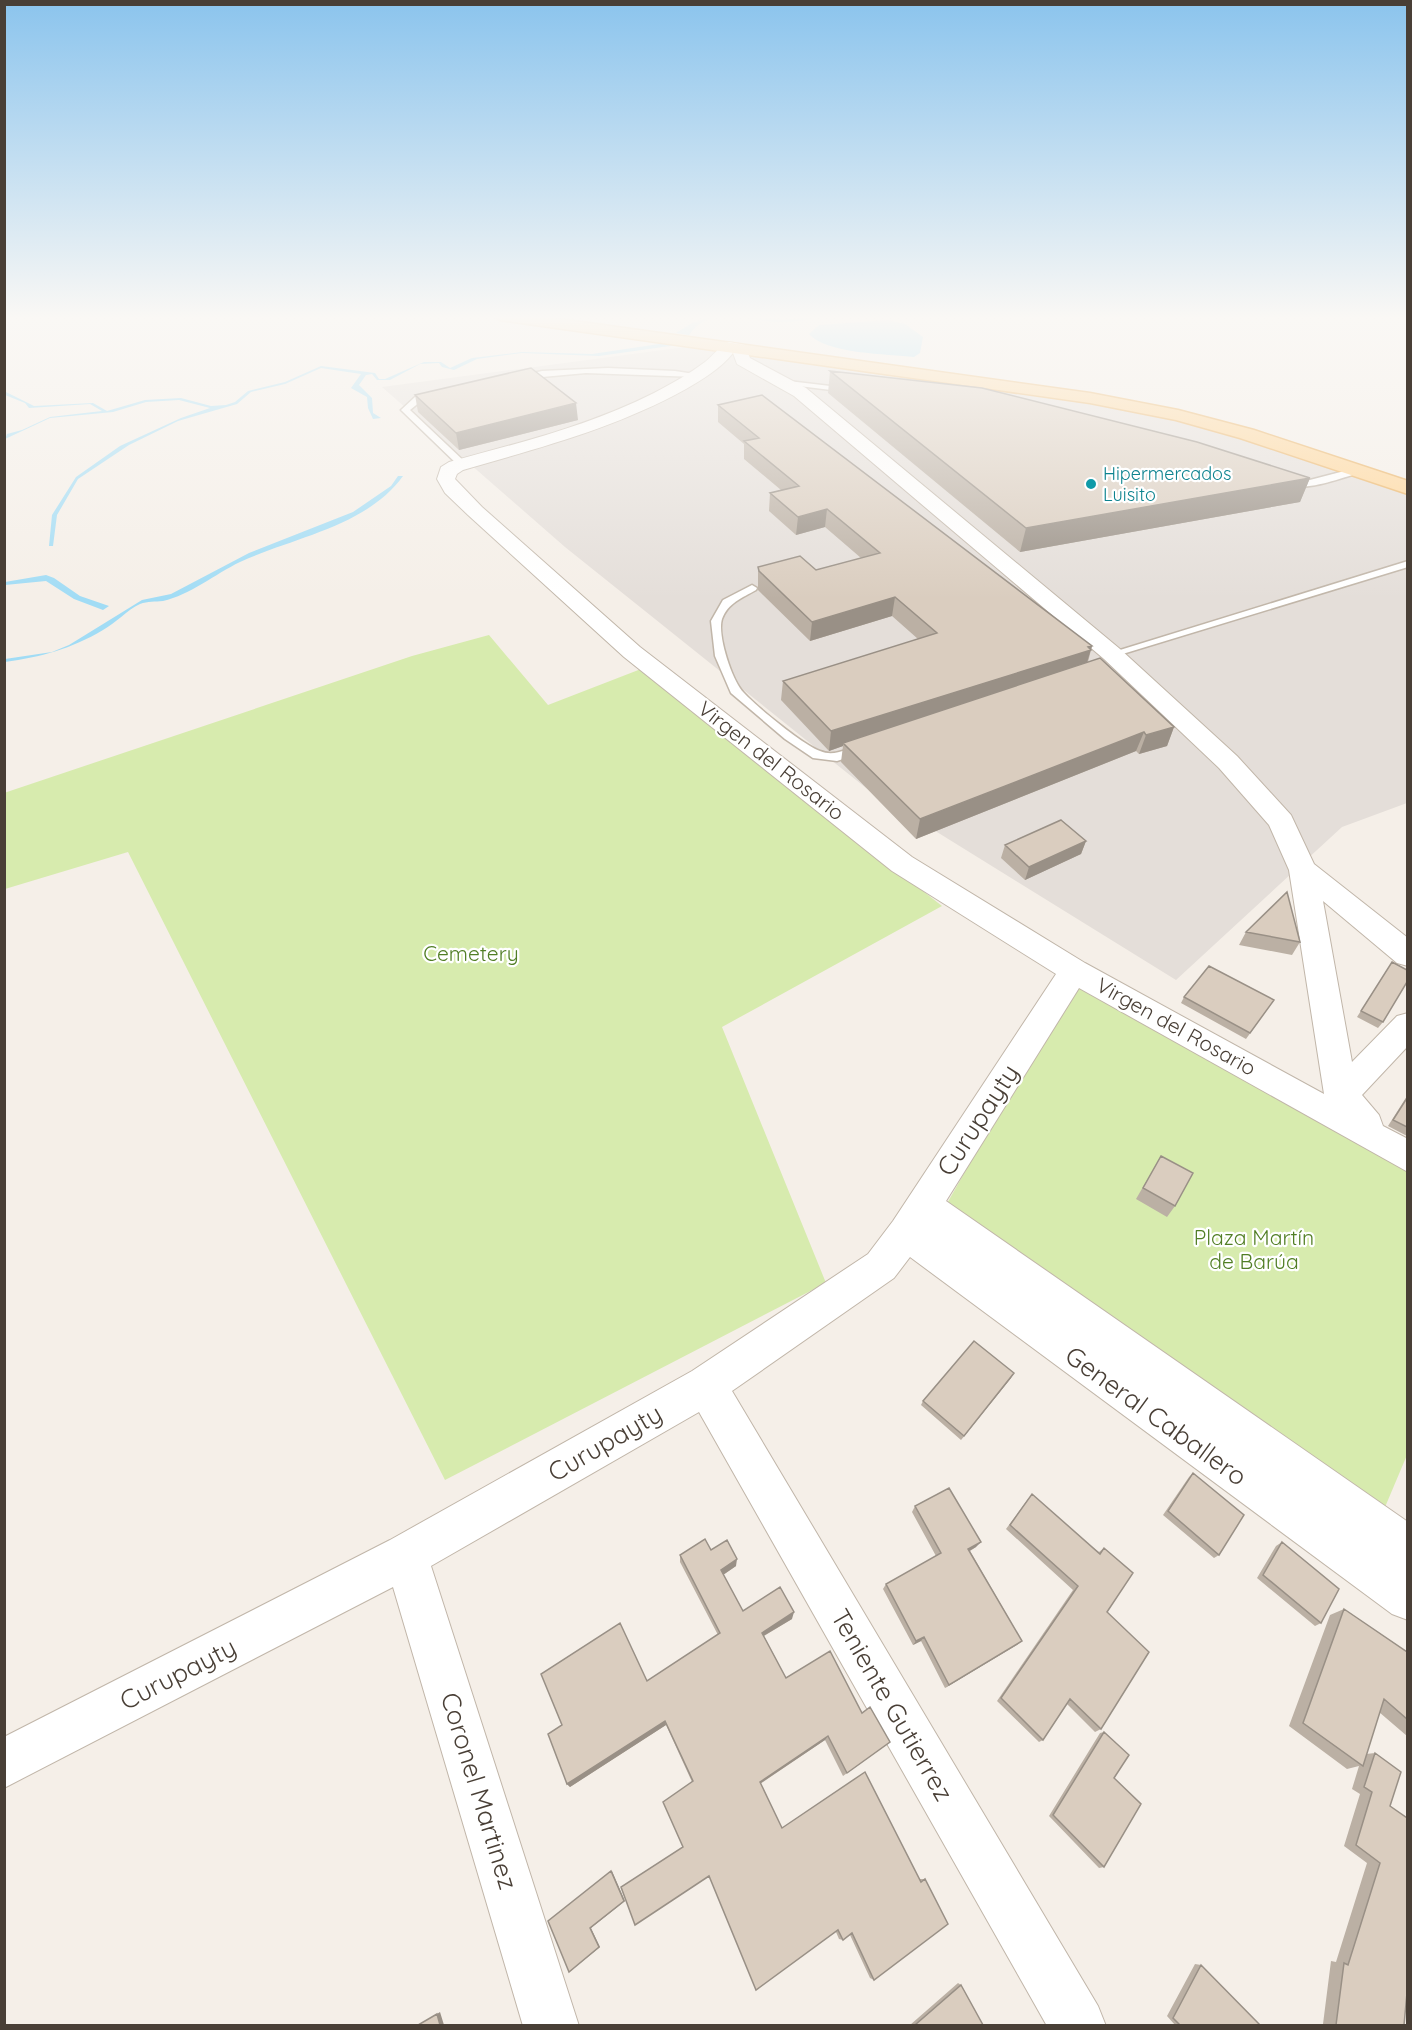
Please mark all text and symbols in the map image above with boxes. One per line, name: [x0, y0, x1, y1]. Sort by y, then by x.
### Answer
place label: Hipermercados Luisito: [1103, 462, 1231, 506]
marker: Hipermercados Luisito: [1084, 477, 1098, 491]
street label: Virgen del Rosario: [693, 695, 850, 825]
park label: Cemetery: [423, 940, 519, 966]
street label: Virgen del Rosario: [1092, 971, 1261, 1081]
street label: Curupayty: [929, 1058, 1026, 1182]
park label: Plaza Martín de Barúa: [1194, 1224, 1314, 1274]
street label: General Caballero: [1059, 1339, 1254, 1493]
street label: Curupayty: [542, 1397, 668, 1488]
street label: Teniente Gutierrez: [824, 1603, 961, 1807]
street label: Curupayty: [114, 1630, 242, 1717]
street label: Coronel Martinez: [434, 1688, 525, 1893]

